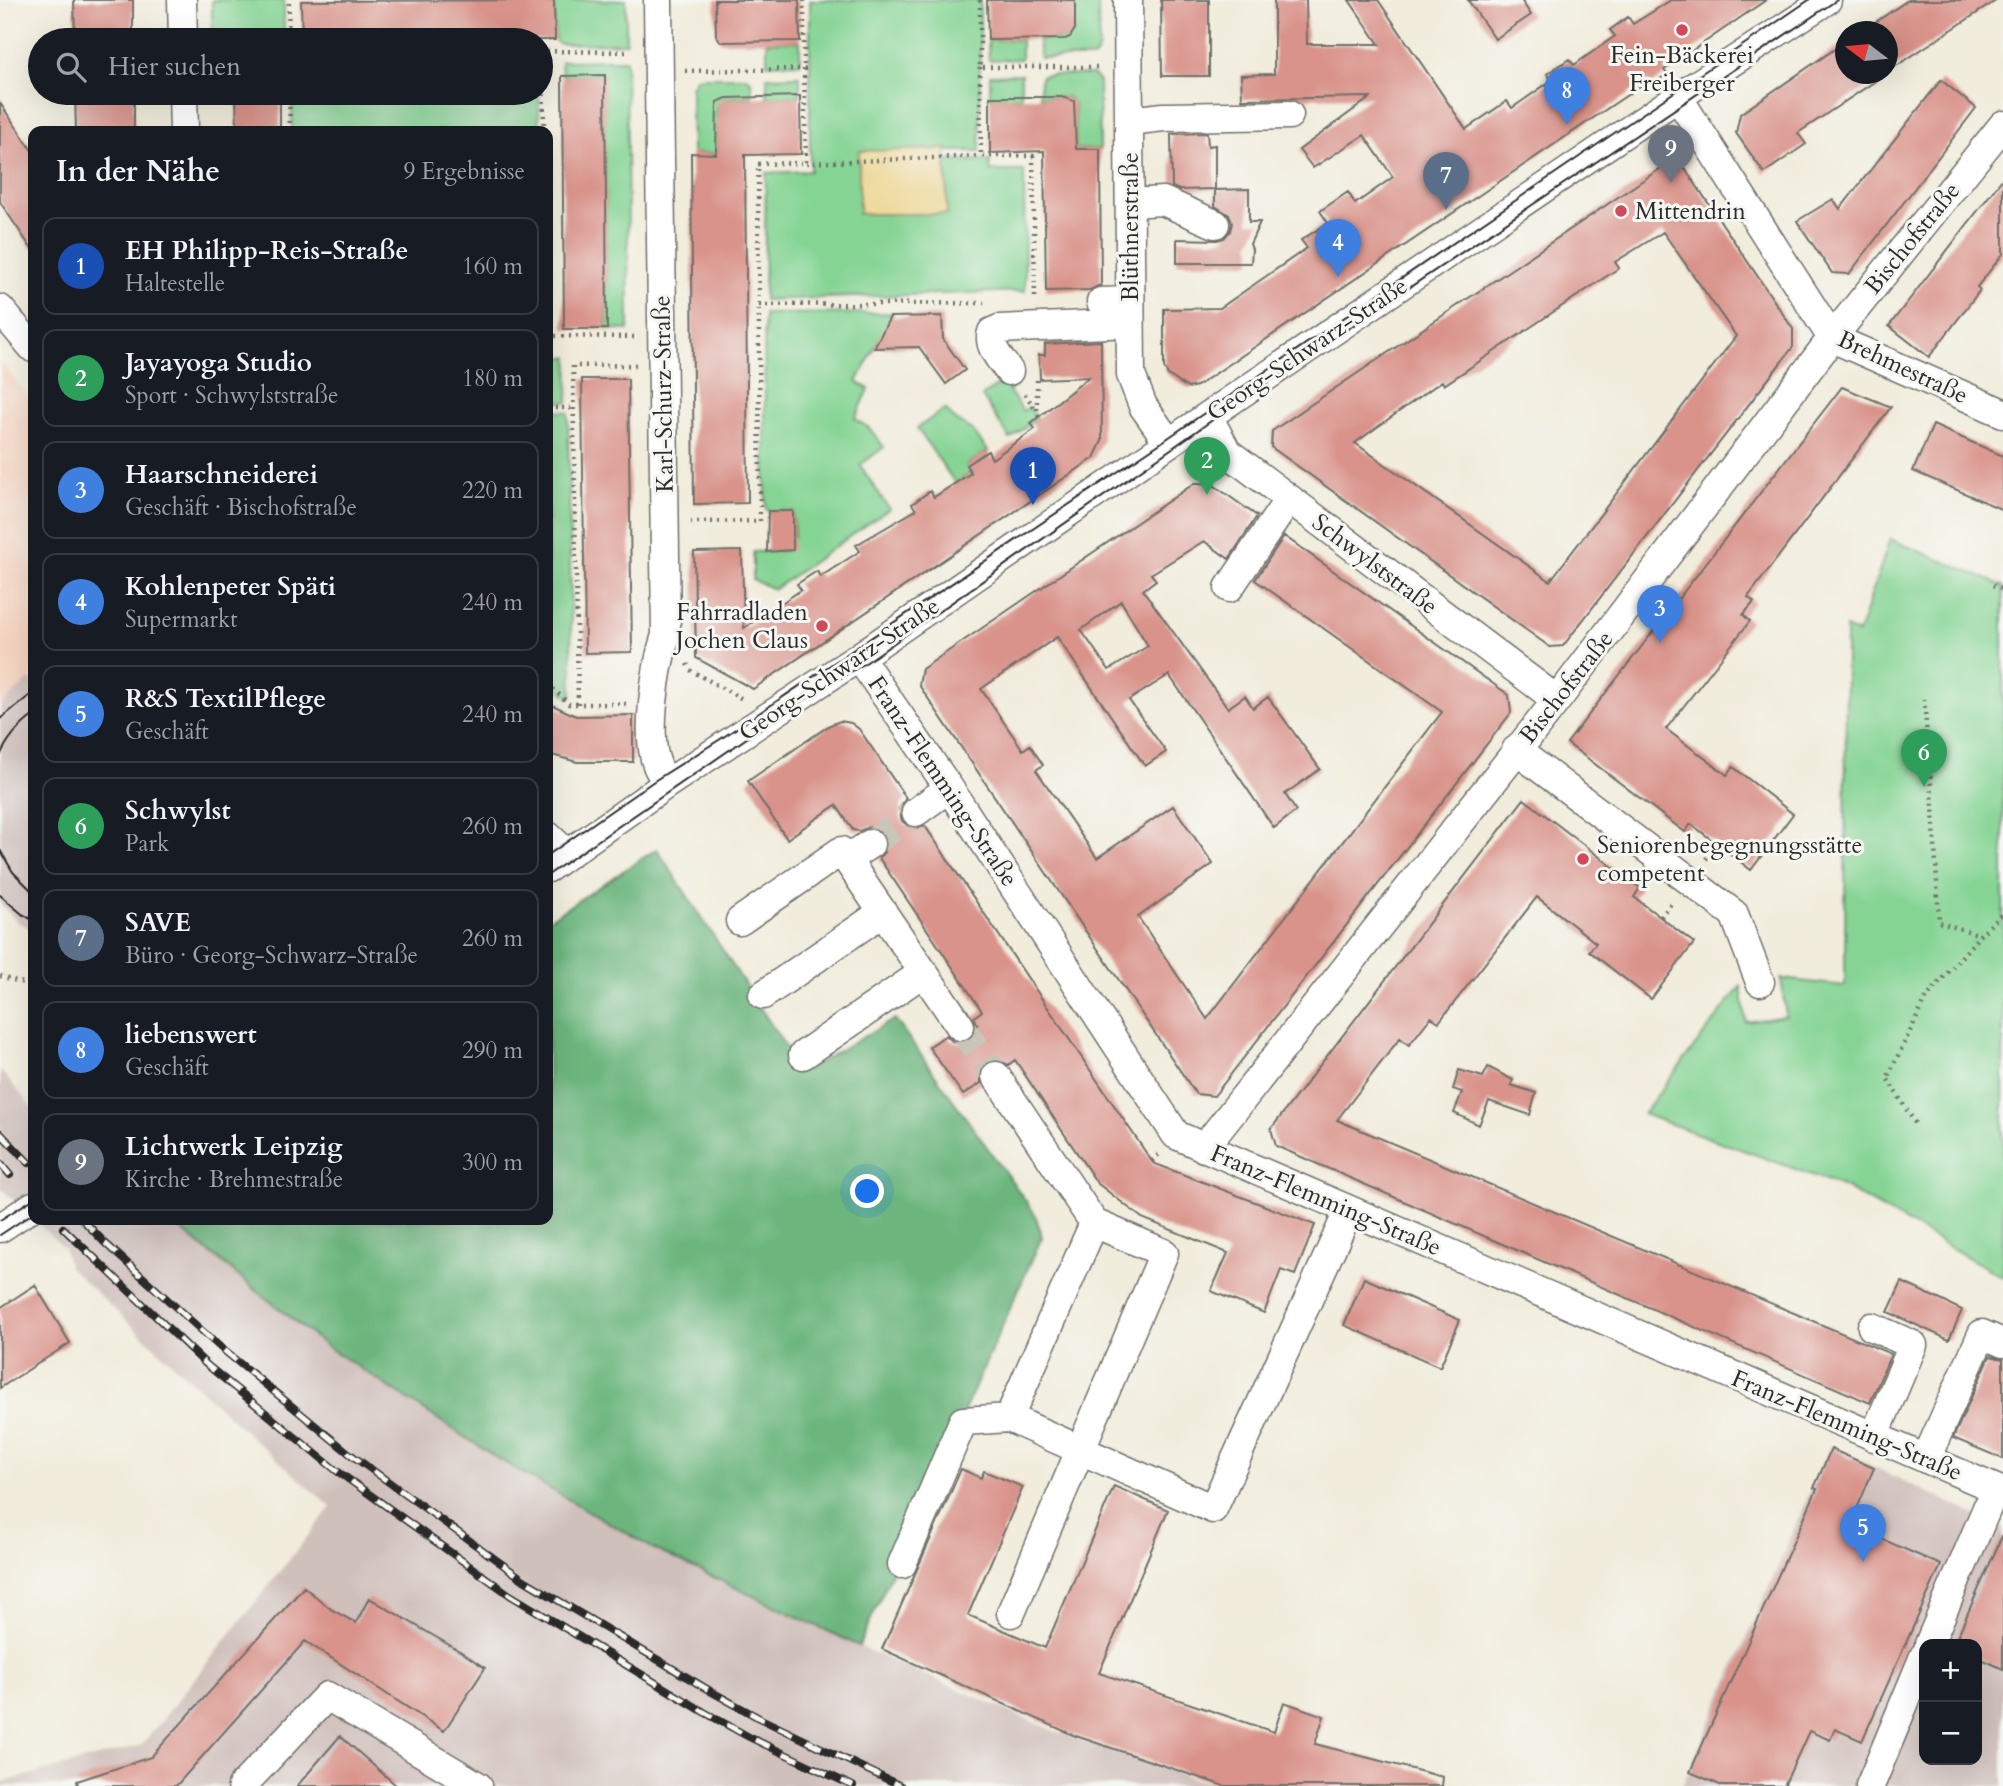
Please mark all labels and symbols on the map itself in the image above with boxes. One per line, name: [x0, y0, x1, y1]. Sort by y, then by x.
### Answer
north arrow: [1835, 21, 1898, 84]
marker: Fein-Bäckerei Freiberger: [1674, 22, 1690, 38]
place label: Fein-Bäckerei Freiberger: [1610, 39, 1754, 100]
pin: 8: [1544, 67, 1590, 125]
pin: 9: [1648, 125, 1694, 183]
street label: Blüthnerstraße: [1114, 152, 1147, 302]
pin: 7: [1423, 152, 1469, 210]
street label: Bischofstraße: [1857, 175, 1968, 301]
place label: Mittendrin: [1635, 195, 1746, 228]
marker: Mittendrin: [1613, 203, 1629, 219]
pin: 4: [1315, 219, 1361, 277]
street label: Georg-Schwarz-Straße: [1200, 270, 1414, 429]
street label: Karl-Schurz-Straße: [645, 295, 682, 493]
street label: Brehmestraße: [1832, 323, 1973, 412]
pin: 2: [1184, 437, 1230, 495]
pin: 1: [1010, 447, 1056, 505]
street label: Schwylststraße: [1305, 506, 1444, 623]
pin: 3: [1637, 585, 1683, 643]
street label: Georg-Schwarz-Straße: [732, 590, 946, 749]
place label: Fahrradladen Jochen Claus: [673, 596, 808, 657]
marker: Fahrradladen Jochen Claus: [814, 618, 830, 634]
street label: Bischofstraße: [1512, 624, 1621, 751]
street label: Franz-Flemming-Straße: [860, 669, 1025, 893]
pin: 6: [1901, 729, 1947, 787]
place label: Seniorenbegegnungsstätte competent: [1597, 829, 1862, 890]
marker: Seniorenbegegnungsstätte competent: [1575, 851, 1591, 867]
street label: Franz-Flemming-Straße: [1205, 1137, 1446, 1264]
your location: [850, 1174, 884, 1208]
street label: Franz-Flemming-Straße: [1726, 1362, 1967, 1489]
pin: 5: [1840, 1504, 1886, 1562]

